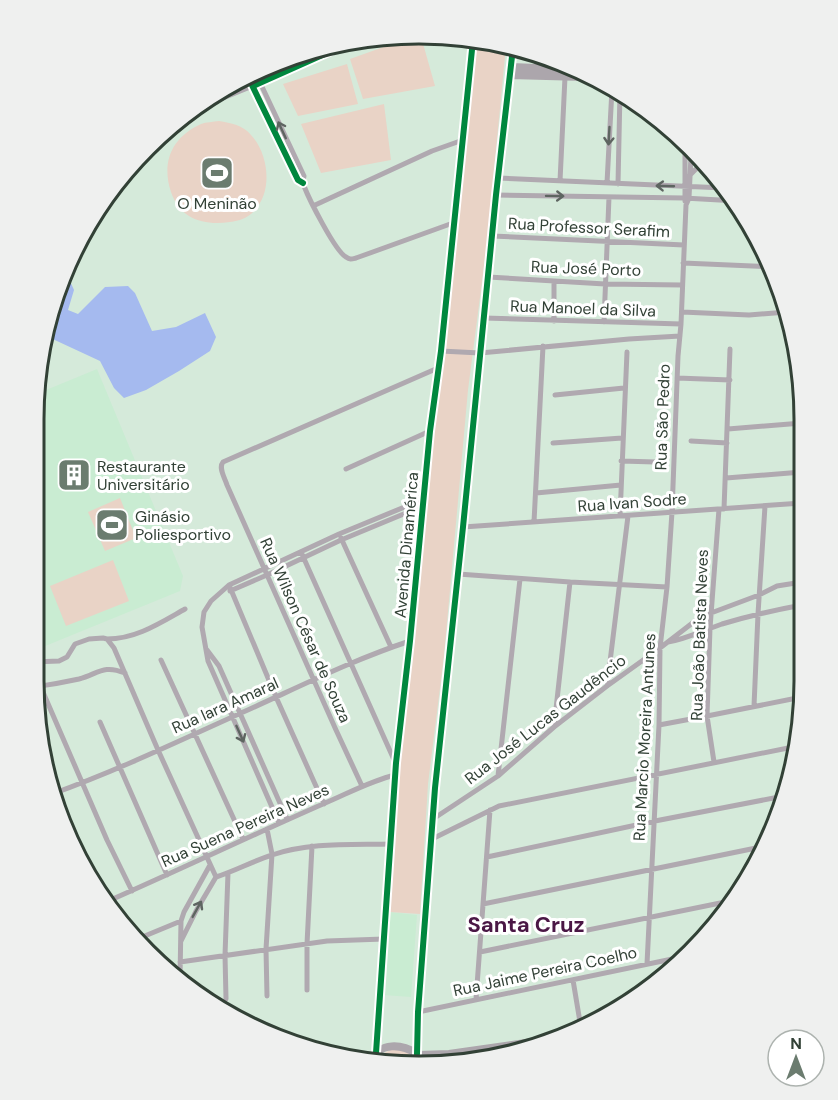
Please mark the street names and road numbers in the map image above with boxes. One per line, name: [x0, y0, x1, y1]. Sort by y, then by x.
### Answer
street label: Rua Professor Serafim: [507, 213, 671, 242]
street label: Rua José Porto: [531, 256, 641, 281]
street label: Rua Manoel da Silva: [510, 295, 656, 322]
street label: Rua São Pedro: [650, 363, 675, 471]
street label: Avenida Dinamérica: [390, 471, 423, 619]
street label: Rua Ivan Sodre: [577, 488, 687, 517]
street label: Rua Wilson César de Souza: [255, 534, 356, 726]
street label: Rua João Batista Neves: [686, 549, 713, 721]
street label: Rua Marcio Moreira Antunes: [629, 633, 660, 841]
street label: Rua José Lucas Gaudêncio: [460, 650, 630, 789]
street label: Rua Iara Amaral: [169, 673, 282, 738]
street label: Rua Suena Pereira Neves: [158, 779, 332, 872]
street label: Rua Jaime Pereira Coelho: [451, 942, 639, 1001]

